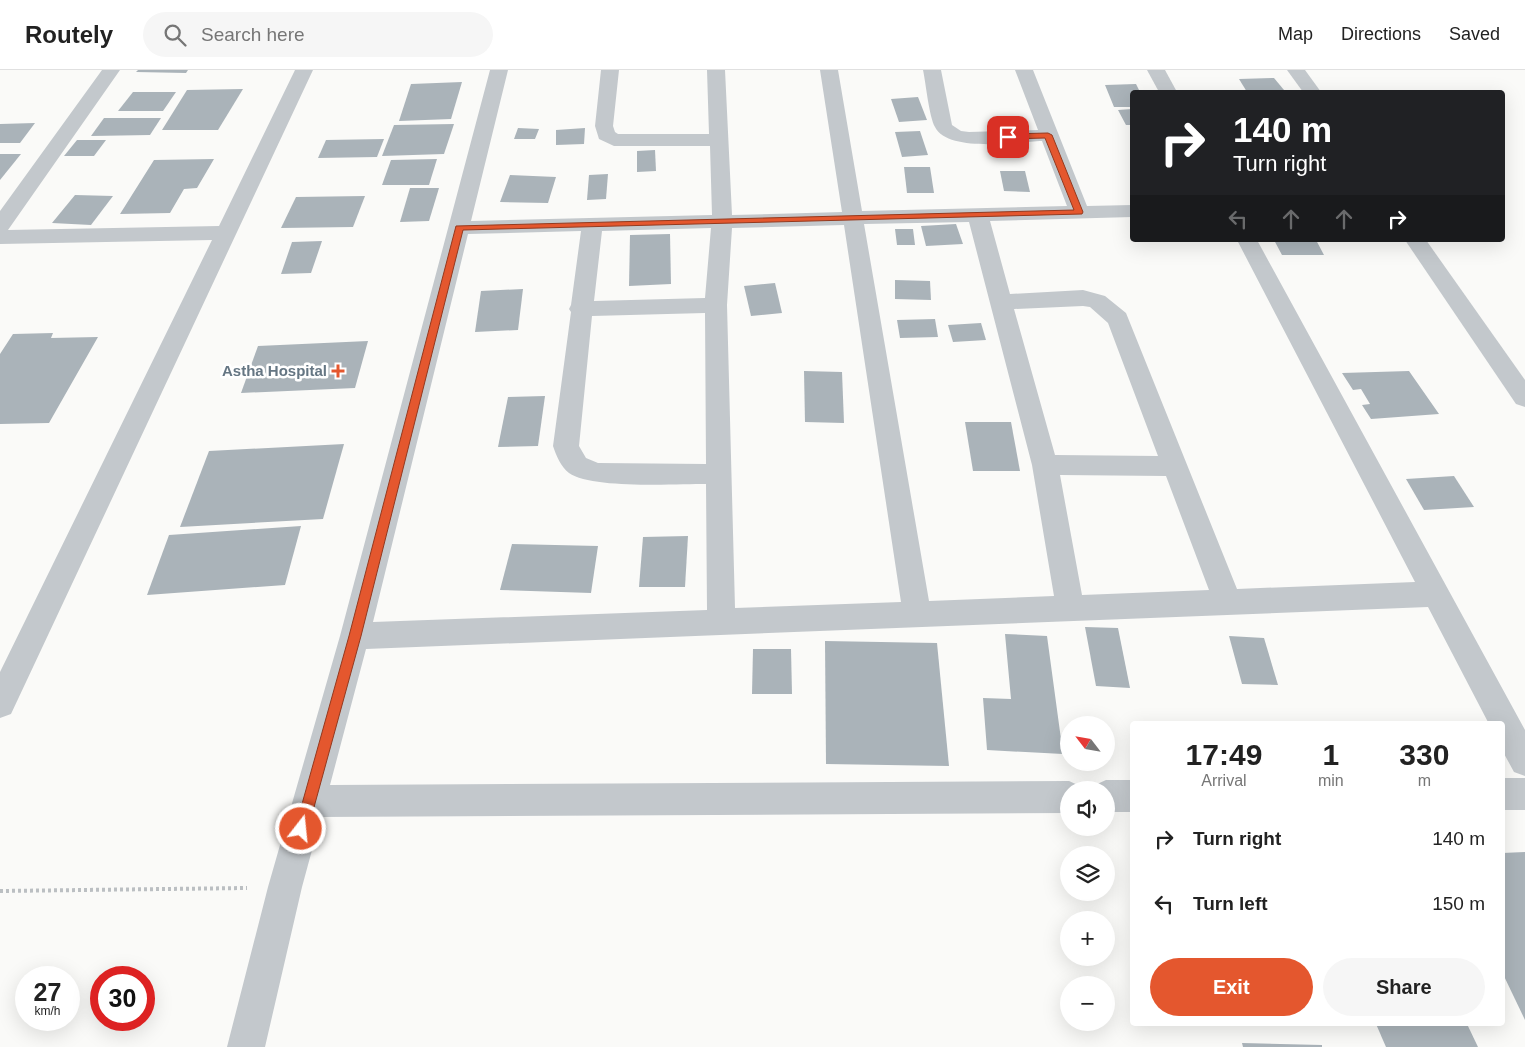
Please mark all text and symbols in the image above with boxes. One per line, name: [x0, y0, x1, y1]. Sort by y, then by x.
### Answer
search box: [143, 12, 493, 57]
text: Routely: [25, 21, 113, 48]
icon: search: [161, 21, 189, 49]
text: Search here: [201, 24, 305, 45]
text: Map: [1278, 24, 1313, 44]
text: Directions: [1341, 24, 1421, 44]
text: Saved: [1449, 24, 1500, 44]
icon: right: [1150, 110, 1215, 175]
text: 140 m: [1233, 110, 1332, 149]
pin: [987, 116, 1029, 158]
icon: arrive: [994, 123, 1022, 151]
text: Turn right: [1233, 151, 1326, 176]
icon: left: [1224, 205, 1252, 233]
icon: ahead: [1277, 205, 1305, 233]
icon: ahead: [1330, 205, 1358, 233]
icon: right: [1383, 205, 1411, 233]
place label: Astha Hospital: [222, 362, 327, 379]
marker: Astha Hospital: [331, 364, 345, 378]
north arrow: [1060, 716, 1115, 771]
map controls: [1060, 716, 1115, 1031]
text: 17:49: [1186, 738, 1262, 771]
text: 1: [1322, 738, 1339, 771]
text: 330: [1399, 738, 1449, 771]
text: Arrival: [1201, 772, 1247, 789]
text: min: [1318, 772, 1344, 789]
text: m: [1418, 772, 1431, 789]
button: sound: [1060, 781, 1115, 836]
position arrow: [274, 802, 326, 854]
icon: right: [1150, 825, 1178, 853]
text: Turn right: [1193, 828, 1281, 849]
text: 140 m: [1432, 828, 1485, 849]
button: layers: [1060, 846, 1115, 901]
icon: left: [1150, 890, 1178, 918]
text: Turn left: [1193, 893, 1268, 914]
text: 150 m: [1432, 893, 1485, 914]
button: +: [1060, 911, 1115, 966]
button: Exit: [1150, 958, 1313, 1016]
button: Share: [1323, 958, 1485, 1016]
speed limit sign: 30: [90, 966, 155, 1031]
button: −: [1060, 976, 1115, 1031]
text: 27: [34, 978, 61, 1006]
text: km/h: [34, 1004, 61, 1018]

